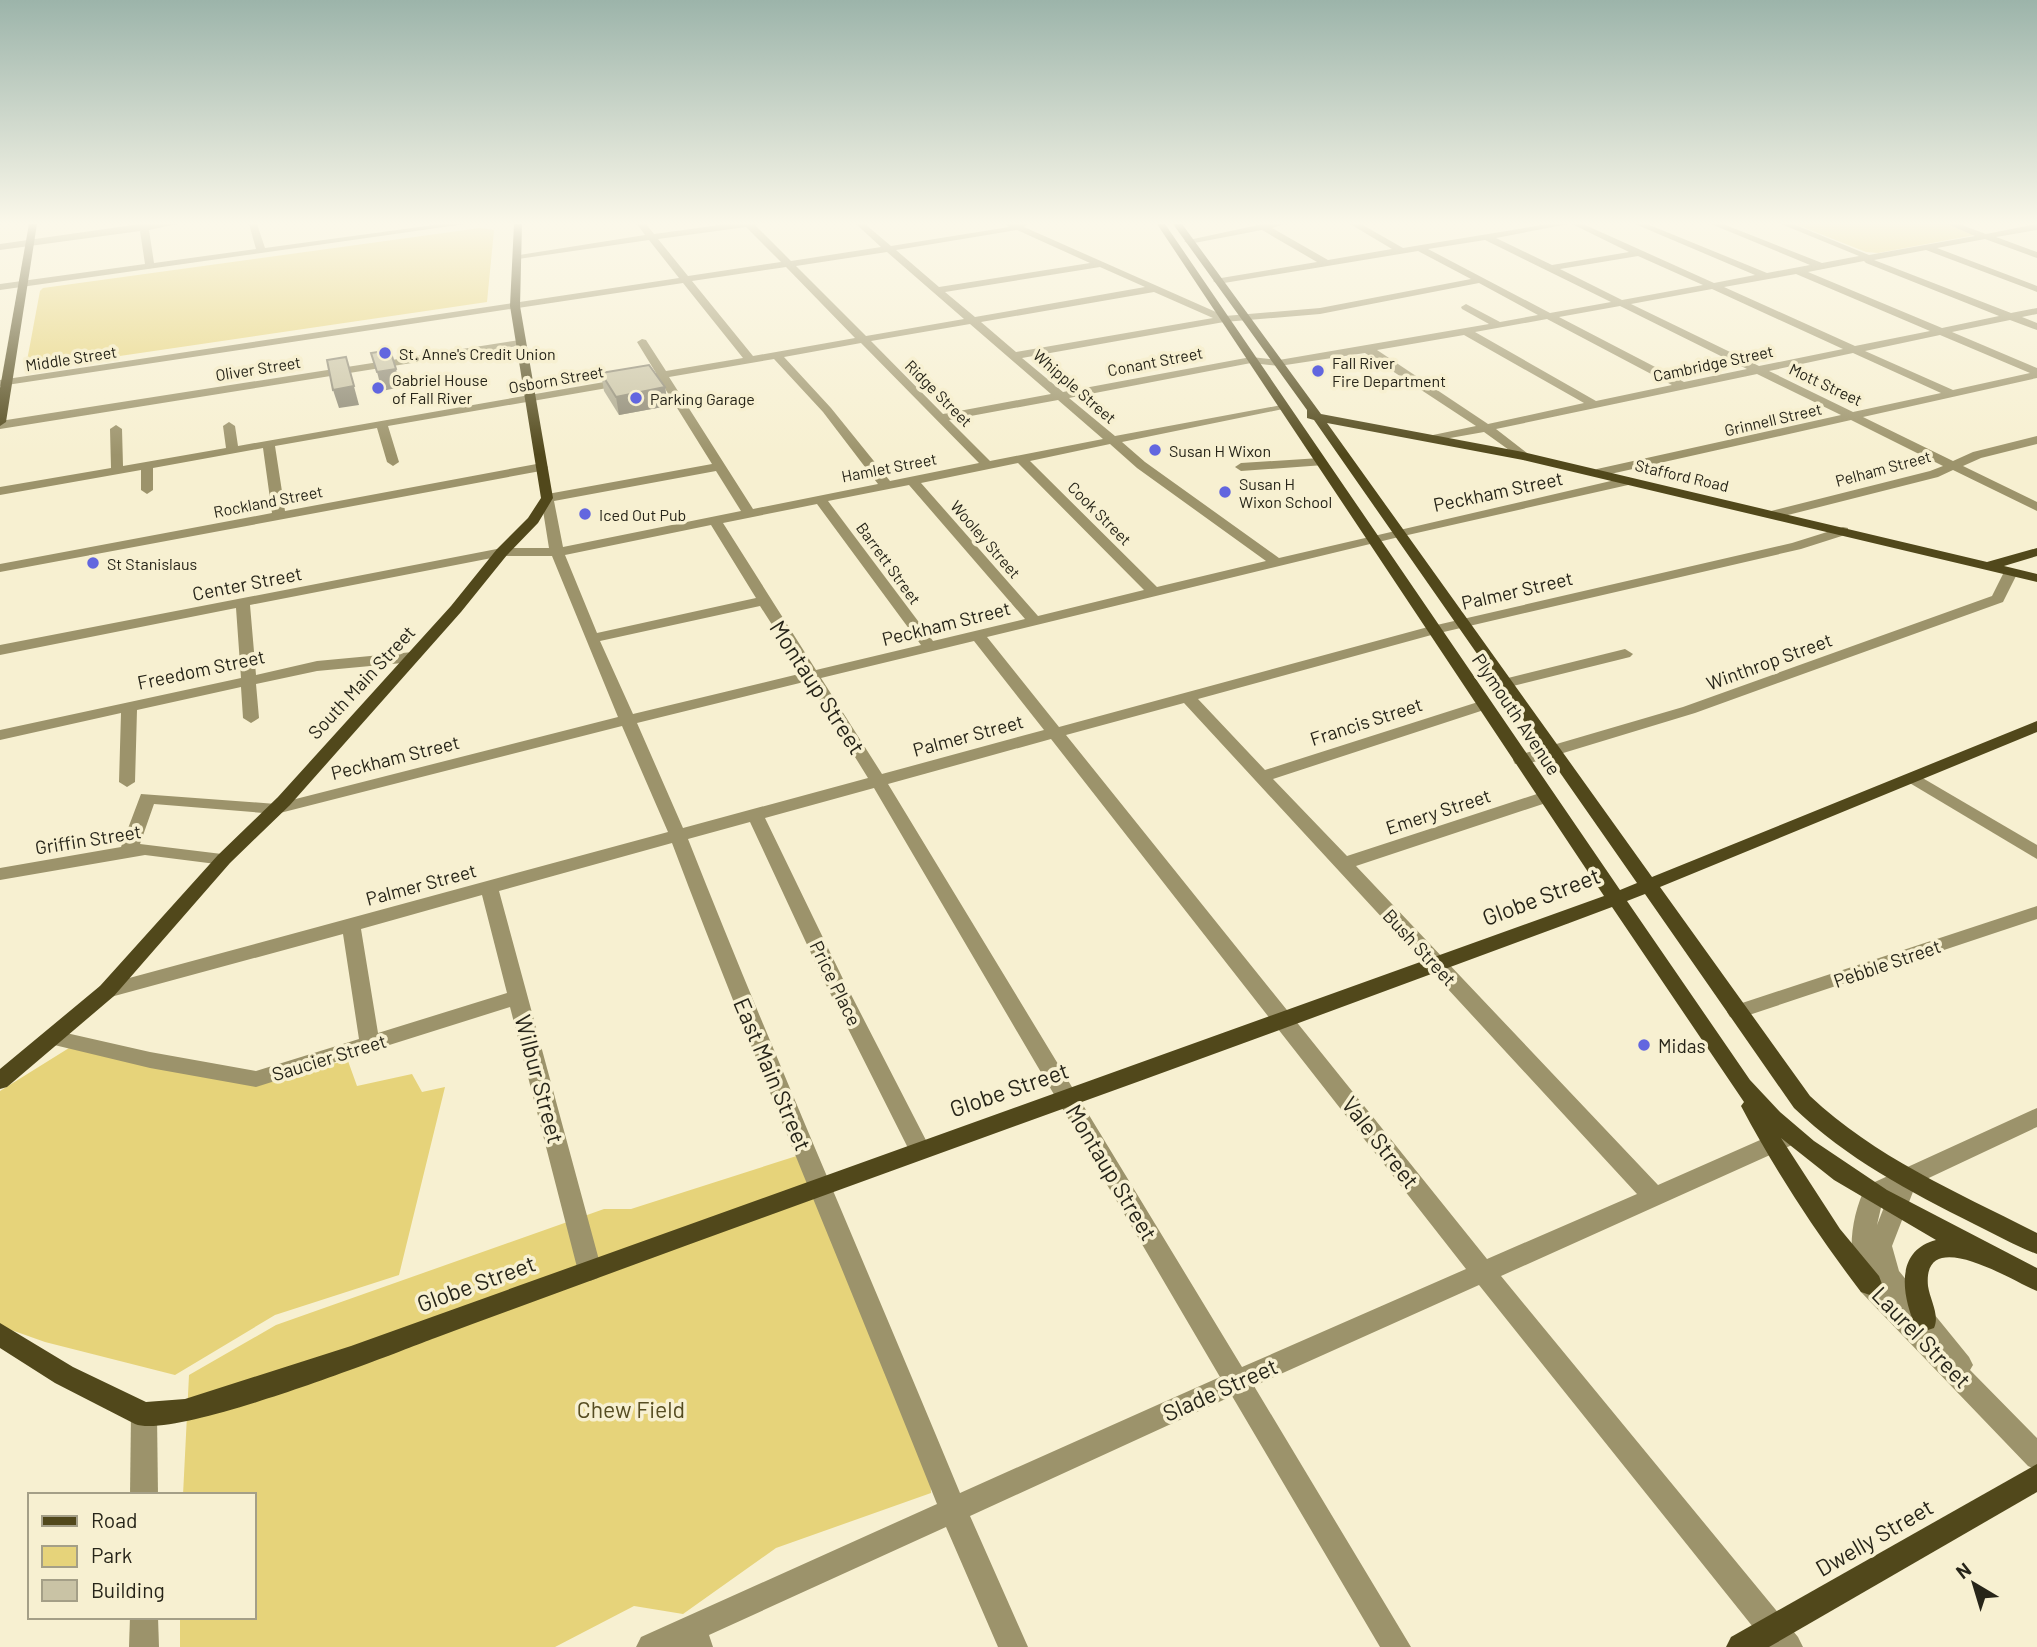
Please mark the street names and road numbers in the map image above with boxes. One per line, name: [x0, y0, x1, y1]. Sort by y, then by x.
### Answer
street label: Middle Street: [24, 341, 118, 375]
street label: Cambridge Street: [1651, 341, 1775, 385]
street label: Conant Street: [1106, 342, 1204, 380]
street label: Whipple Street: [1030, 345, 1120, 427]
street label: Oliver Street: [214, 352, 302, 384]
street label: Ridge Street: [902, 356, 976, 430]
street label: Mott Street: [1786, 359, 1866, 409]
street label: Osborn Street: [507, 361, 605, 397]
street label: Grinnell Street: [1722, 399, 1824, 439]
street label: Pelham Street: [1833, 446, 1933, 490]
street label: Hamlet Street: [840, 448, 938, 486]
street label: Stafford Road: [1633, 455, 1731, 495]
street label: Peckham Street: [1431, 466, 1565, 516]
street label: Cook Street: [1064, 477, 1136, 549]
street label: Rockland Street: [212, 481, 324, 521]
street label: Wooley Street: [947, 496, 1025, 582]
street label: Barrett Street: [853, 518, 925, 608]
street label: Center Street: [190, 561, 304, 605]
street label: Palmer Street: [1459, 566, 1575, 614]
street label: Peckham Street: [879, 596, 1013, 650]
street label: Montaup Street: [764, 615, 872, 759]
street label: South Main Street: [303, 621, 419, 743]
street label: Winthrop Street: [1703, 628, 1835, 694]
street label: Freedom Street: [135, 644, 267, 694]
street label: Plymouth Avenue: [1468, 649, 1566, 779]
street label: Francis Street: [1307, 692, 1425, 750]
street label: Palmer Street: [910, 709, 1026, 761]
street label: Peckham Street: [328, 730, 462, 784]
street label: Emery Street: [1383, 783, 1493, 839]
street label: Griffin Street: [33, 819, 143, 859]
street label: Palmer Street: [363, 858, 479, 910]
street label: Globe Street: [1478, 861, 1604, 931]
street label: Bush Street: [1379, 904, 1461, 990]
street label: Pebble Street: [1830, 934, 1944, 992]
street label: Price Place: [805, 937, 867, 1029]
street label: East Main Street: [728, 993, 818, 1155]
street label: Wilbur Street: [509, 1012, 571, 1146]
street label: Saucier Street: [269, 1029, 389, 1085]
street label: Globe Street: [946, 1056, 1072, 1122]
street label: Vale Street: [1336, 1090, 1426, 1194]
street label: Montaup Street: [1060, 1099, 1164, 1245]
street label: Globe Street: [413, 1249, 539, 1317]
street label: Laurel Street: [1867, 1280, 1977, 1394]
street label: Slade Street: [1158, 1351, 1282, 1427]
street label: Dwelly Street: [1810, 1492, 1938, 1582]

